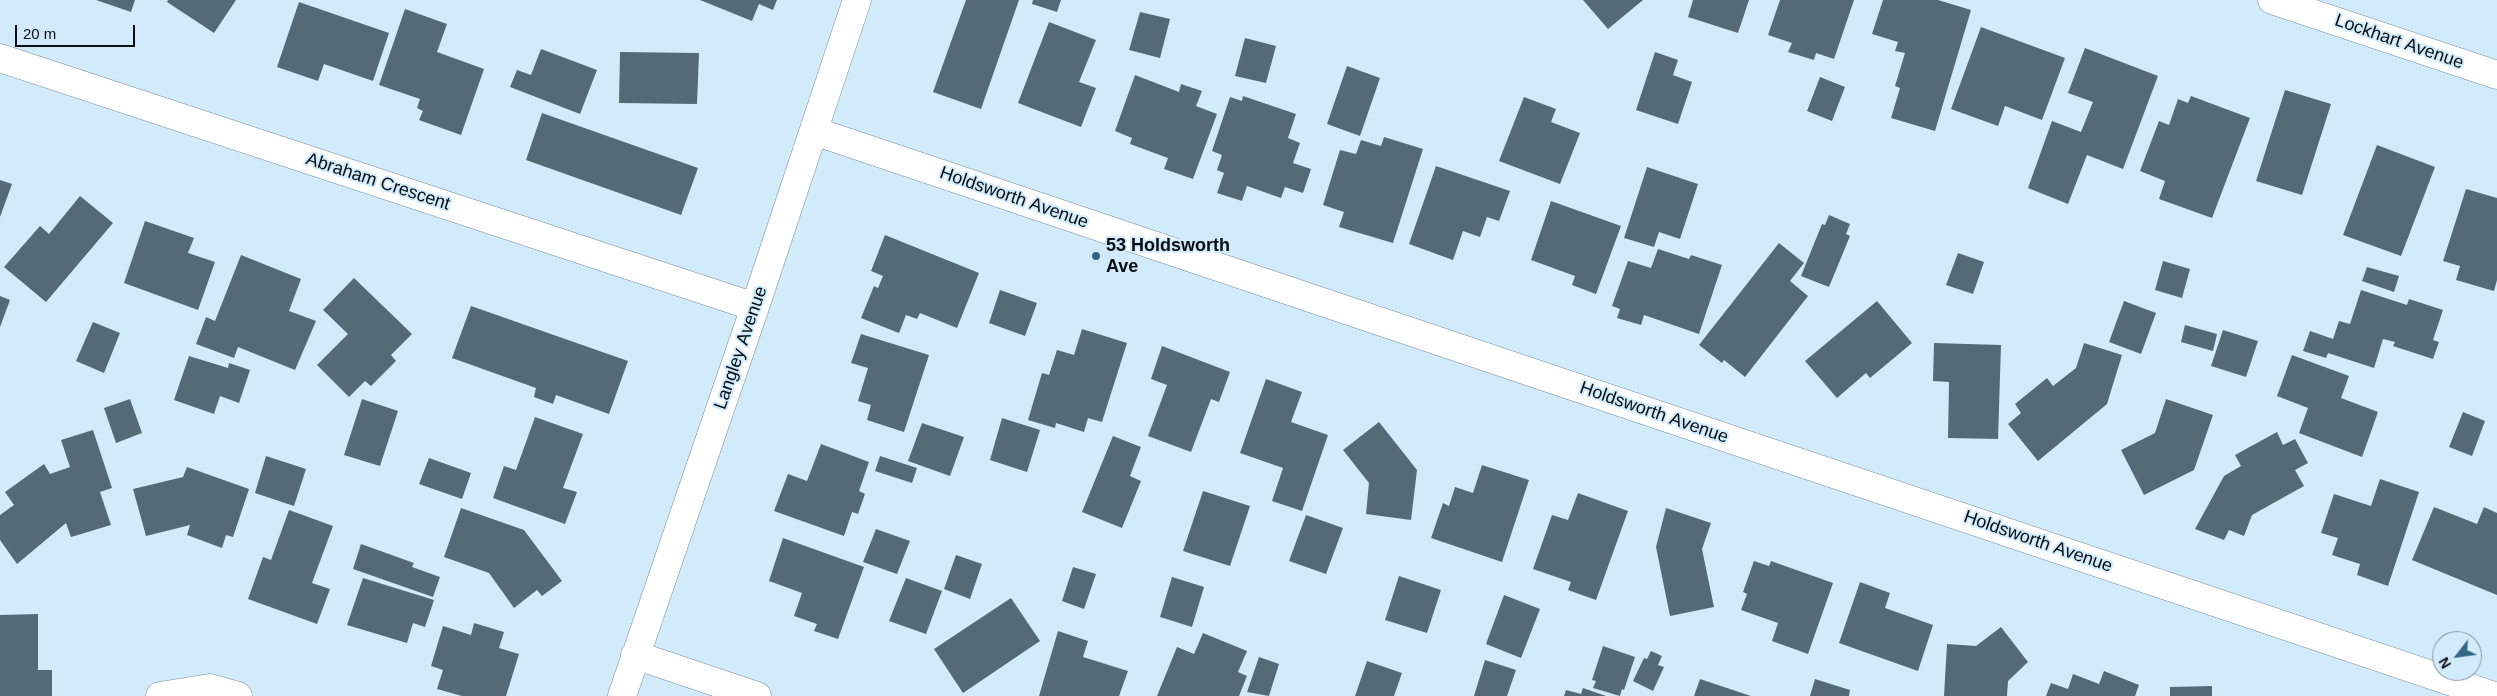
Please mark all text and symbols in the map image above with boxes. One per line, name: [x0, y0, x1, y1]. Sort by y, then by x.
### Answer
street label: Lockhart Avenue: [2332, 10, 2466, 74]
scale bar: [18, 15, 138, 47]
text: 20 m: [23, 25, 56, 42]
street label: Abraham Crescent: [303, 149, 453, 215]
street label: Holdsworth Avenue: [937, 162, 1091, 234]
place label: 53 Holdsworth Ave: [1106, 235, 1230, 278]
marker: 53 Holdsworth Ave: [1090, 250, 1102, 262]
street label: Langley Avenue: [710, 284, 772, 412]
street label: Holdsworth Avenue: [1577, 377, 1731, 449]
street label: Holdsworth Avenue: [1961, 506, 2115, 578]
north arrow: [2432, 631, 2482, 681]
text: N: [2435, 655, 2454, 671]

